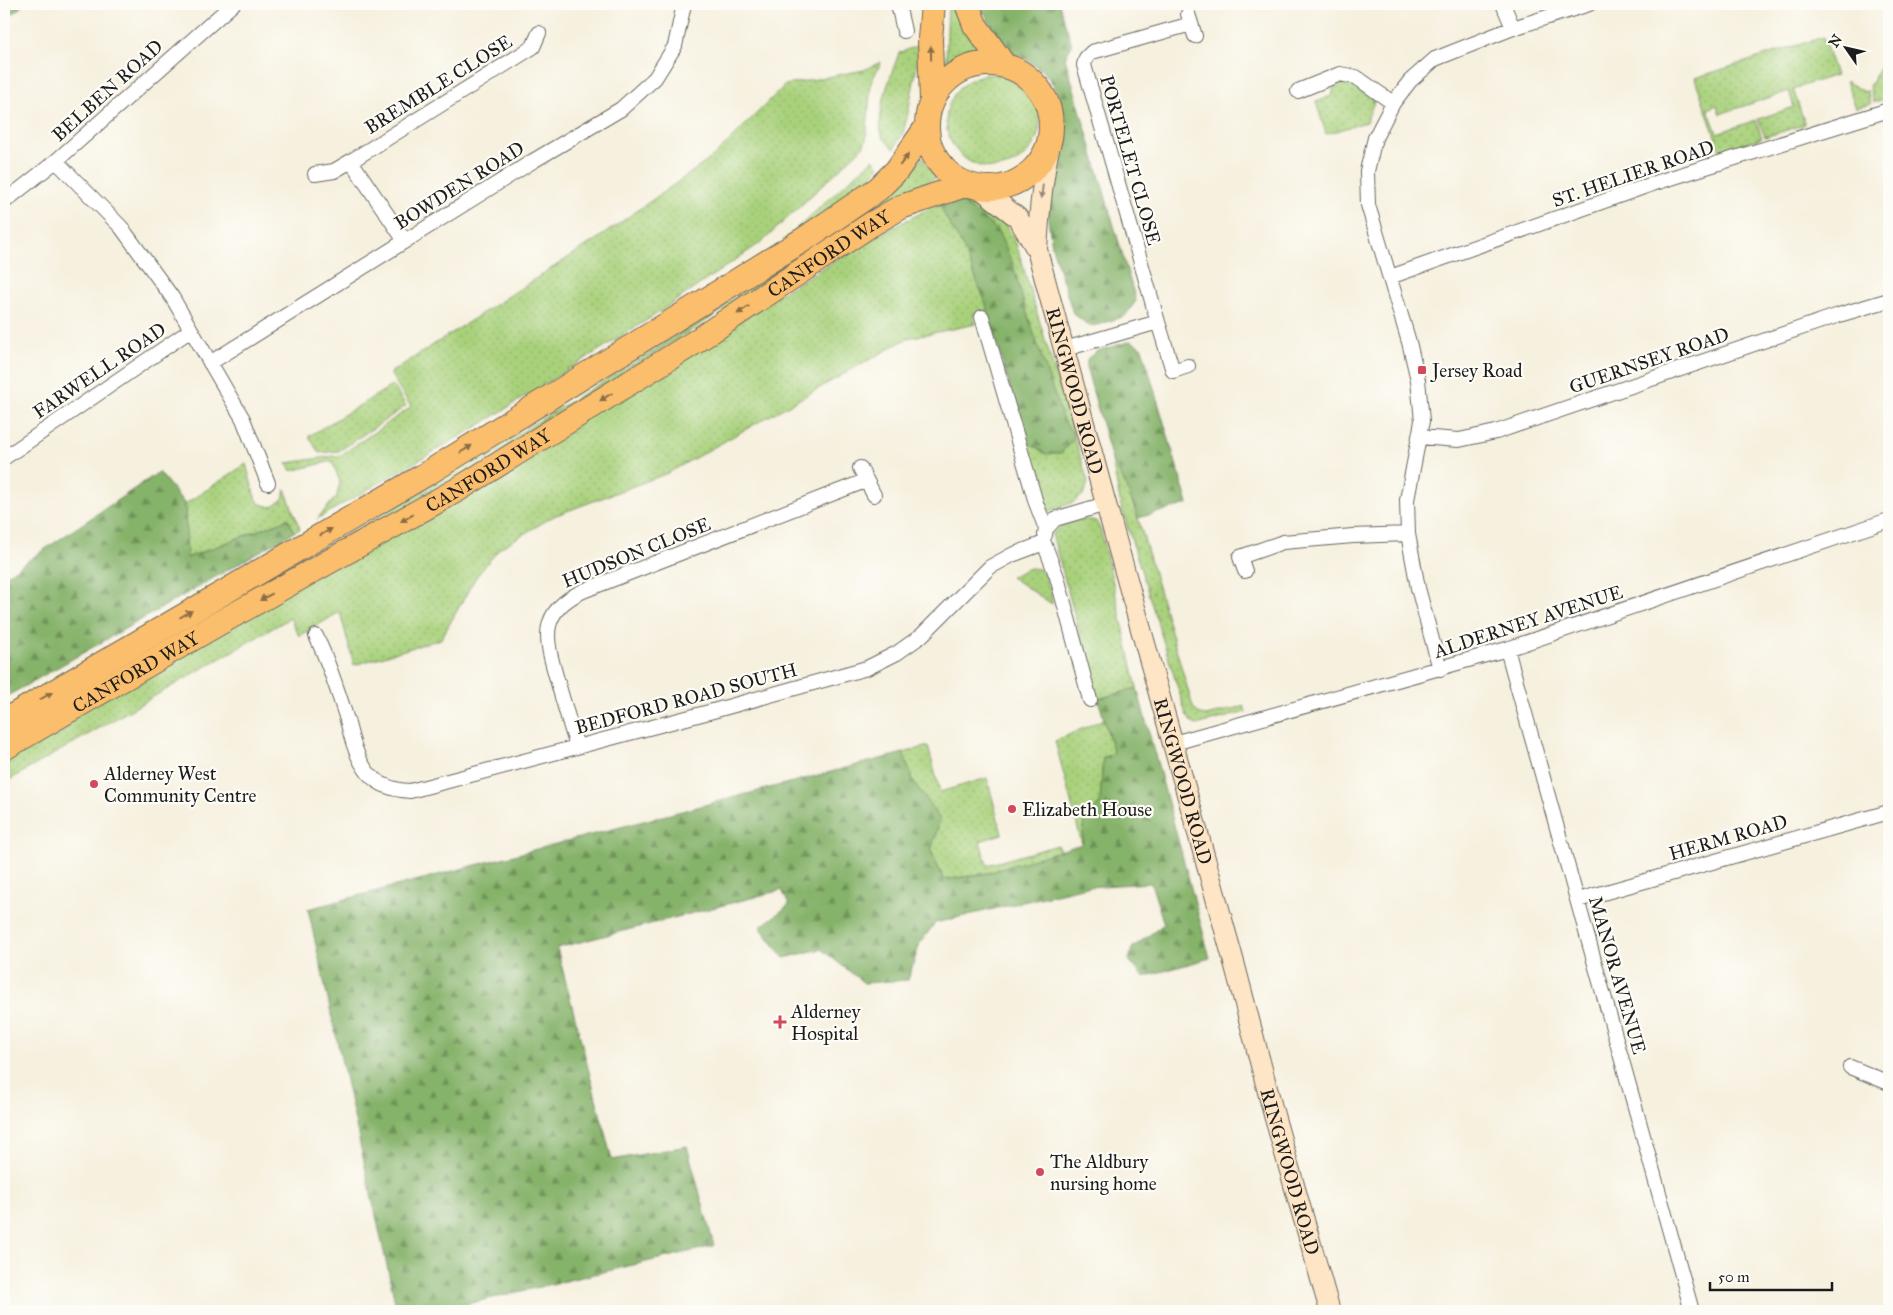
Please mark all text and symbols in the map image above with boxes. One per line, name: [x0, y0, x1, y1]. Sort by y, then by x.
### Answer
north arrow: [1820, 22, 1870, 72]
street label: BREMBLE CLOSE: [360, 30, 516, 139]
text: N: [1825, 31, 1846, 51]
street label: BELBEN ROAD: [47, 35, 168, 146]
one-way arrow: [926, 44, 934, 60]
street label: PORTELET CLOSE: [1095, 73, 1166, 248]
street label: ST. HELIER ROAD: [1549, 135, 1717, 212]
street label: BOWDEN ROAD: [390, 136, 528, 234]
one-way arrow: [899, 154, 910, 167]
one-way arrow: [1038, 184, 1046, 200]
street label: CANFORD WAY: [763, 204, 895, 302]
one-way arrow: [736, 305, 750, 315]
street label: RINGWOOD ROAD: [1041, 305, 1108, 477]
street label: FARWELL ROAD: [28, 317, 170, 423]
street label: GUERNSEY ROAD: [1566, 322, 1732, 399]
place label: Jersey Road: [1430, 359, 1523, 383]
marker: Jersey Road: [1416, 364, 1428, 376]
one-way arrow: [600, 393, 613, 402]
street label: CANFORD WAY: [421, 423, 556, 517]
one-way arrow: [460, 445, 473, 454]
street label: HUDSON CLOSE: [559, 512, 714, 593]
one-way arrow: [401, 513, 414, 522]
one-way arrow: [320, 528, 333, 537]
street label: ALDERNEY AVENUE: [1430, 580, 1626, 663]
one-way arrow: [258, 593, 273, 601]
one-way arrow: [180, 610, 193, 619]
street label: CANFORD WAY: [68, 626, 204, 718]
street label: BEDFORD ROAD SOUTH: [573, 658, 800, 739]
one-way arrow: [39, 692, 52, 701]
street label: RINGWOOD ROAD: [1149, 695, 1217, 867]
place label: Alderney West Community Centre: [103, 762, 256, 807]
marker: Alderney West Community Centre: [88, 778, 100, 790]
place label: Elizabeth House: [1022, 798, 1152, 821]
marker: Elizabeth House: [1006, 803, 1018, 815]
street label: HERM ROAD: [1666, 810, 1790, 865]
street label: MANOR AVENUE: [1584, 894, 1651, 1057]
place label: Alderney Hospital: [790, 1000, 862, 1045]
marker: Alderney Hospital: [773, 1015, 787, 1029]
street label: RINGWOOD ROAD: [1256, 1086, 1324, 1258]
place label: The Aldbury nursing home: [1050, 1150, 1157, 1196]
marker: The Aldbury nursing home: [1034, 1166, 1046, 1178]
scale bar: [1710, 1260, 1833, 1292]
text: 50 m: [1718, 1268, 1750, 1286]

